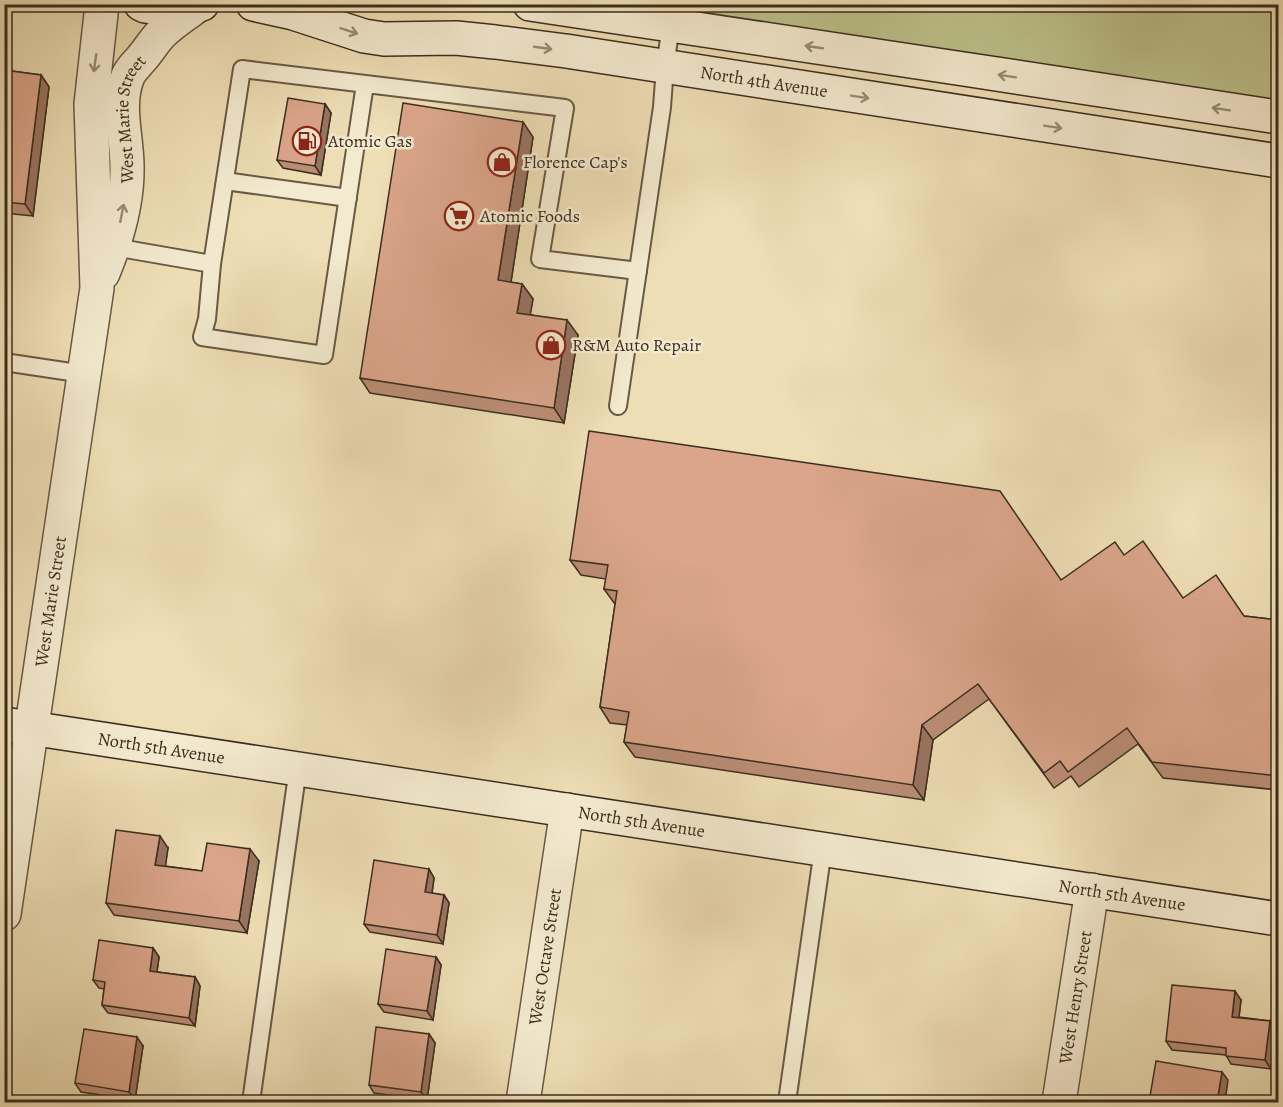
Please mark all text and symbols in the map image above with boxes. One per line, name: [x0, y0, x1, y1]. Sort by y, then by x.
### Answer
one-way arrow: [339, 26, 358, 37]
one-way arrow: [805, 41, 825, 52]
one-way arrow: [532, 43, 552, 54]
street label: West Marie Street: [110, 50, 151, 185]
one-way arrow: [90, 52, 101, 72]
street label: North 4th Avenue: [699, 60, 829, 103]
one-way arrow: [998, 70, 1018, 81]
one-way arrow: [850, 92, 869, 103]
one-way arrow: [1211, 103, 1231, 114]
one-way arrow: [1042, 121, 1062, 132]
fuel station icon: Atomic Gas: [291, 125, 323, 157]
place label: Atomic Gas: [327, 129, 412, 153]
shop icon: Florence Cap's: [486, 146, 518, 178]
place label: Florence Cap's: [523, 150, 628, 174]
supermarket icon: Atomic Foods: [443, 200, 475, 232]
one-way arrow: [117, 204, 128, 223]
place label: Atomic Foods: [479, 204, 580, 228]
shop icon: R&M Auto Repair: [535, 329, 567, 361]
place label: R&M Auto Repair: [572, 333, 701, 357]
street label: West Marie Street: [29, 534, 72, 669]
street label: North 5th Avenue: [96, 726, 226, 770]
street label: North 5th Avenue: [576, 800, 707, 843]
street label: North 5th Avenue: [1057, 874, 1187, 917]
street label: West Octave Street: [523, 887, 567, 1028]
street label: West Henry Street: [1053, 929, 1098, 1067]

